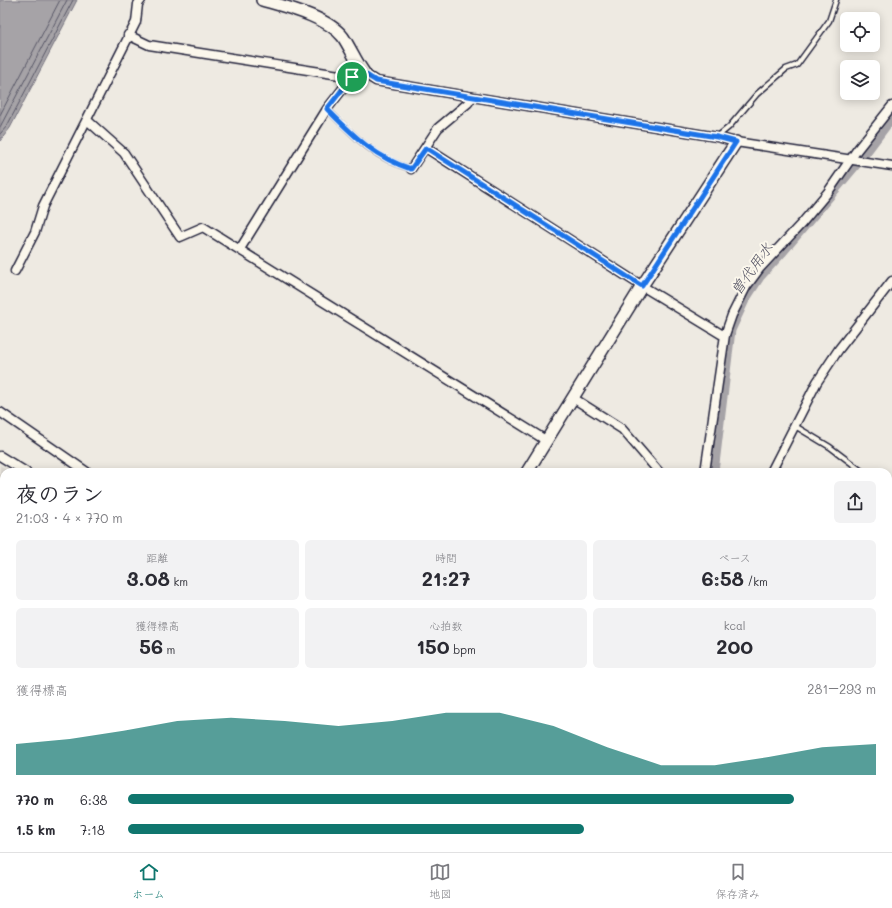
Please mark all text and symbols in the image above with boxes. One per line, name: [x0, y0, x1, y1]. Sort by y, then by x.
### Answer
map controls: [840, 12, 880, 100]
button: locate: [840, 12, 880, 52]
pin: [335, 60, 369, 94]
button: layers: [840, 60, 880, 100]
icon: arrive: [341, 66, 363, 88]
water label: 曽代用水: [725, 238, 777, 299]
text: 夜のラン: [16, 479, 104, 508]
button: share: [834, 481, 876, 523]
text: 21:03 · 4 × 770 m: [16, 509, 123, 526]
text: 距離: [146, 550, 168, 565]
text: 時間: [435, 550, 457, 565]
text: ペース: [718, 550, 751, 565]
text: 3.08: [127, 565, 170, 591]
text: 21:27: [422, 565, 470, 591]
text: 6:58: [701, 565, 744, 591]
text: km: [170, 574, 188, 589]
text: /km: [744, 574, 768, 589]
text: 獲得標高: [135, 618, 179, 633]
text: 心拍数: [429, 618, 462, 633]
text: kcal: [724, 618, 746, 633]
text: 56: [139, 633, 163, 659]
text: 150: [416, 633, 450, 659]
text: 200: [716, 633, 753, 659]
text: m: [163, 642, 175, 657]
text: bpm: [450, 642, 476, 657]
text: 281–293 m: [807, 680, 876, 697]
text: 獲得標高: [16, 681, 68, 698]
text: 770 m: [16, 791, 54, 808]
text: 6:38: [80, 791, 107, 808]
text: 1.5 km: [16, 821, 55, 838]
text: 7:18: [80, 821, 105, 838]
tab: ホーム: [132, 861, 165, 901]
tab: 地図: [429, 861, 451, 901]
tab: 保存済み: [716, 861, 760, 901]

